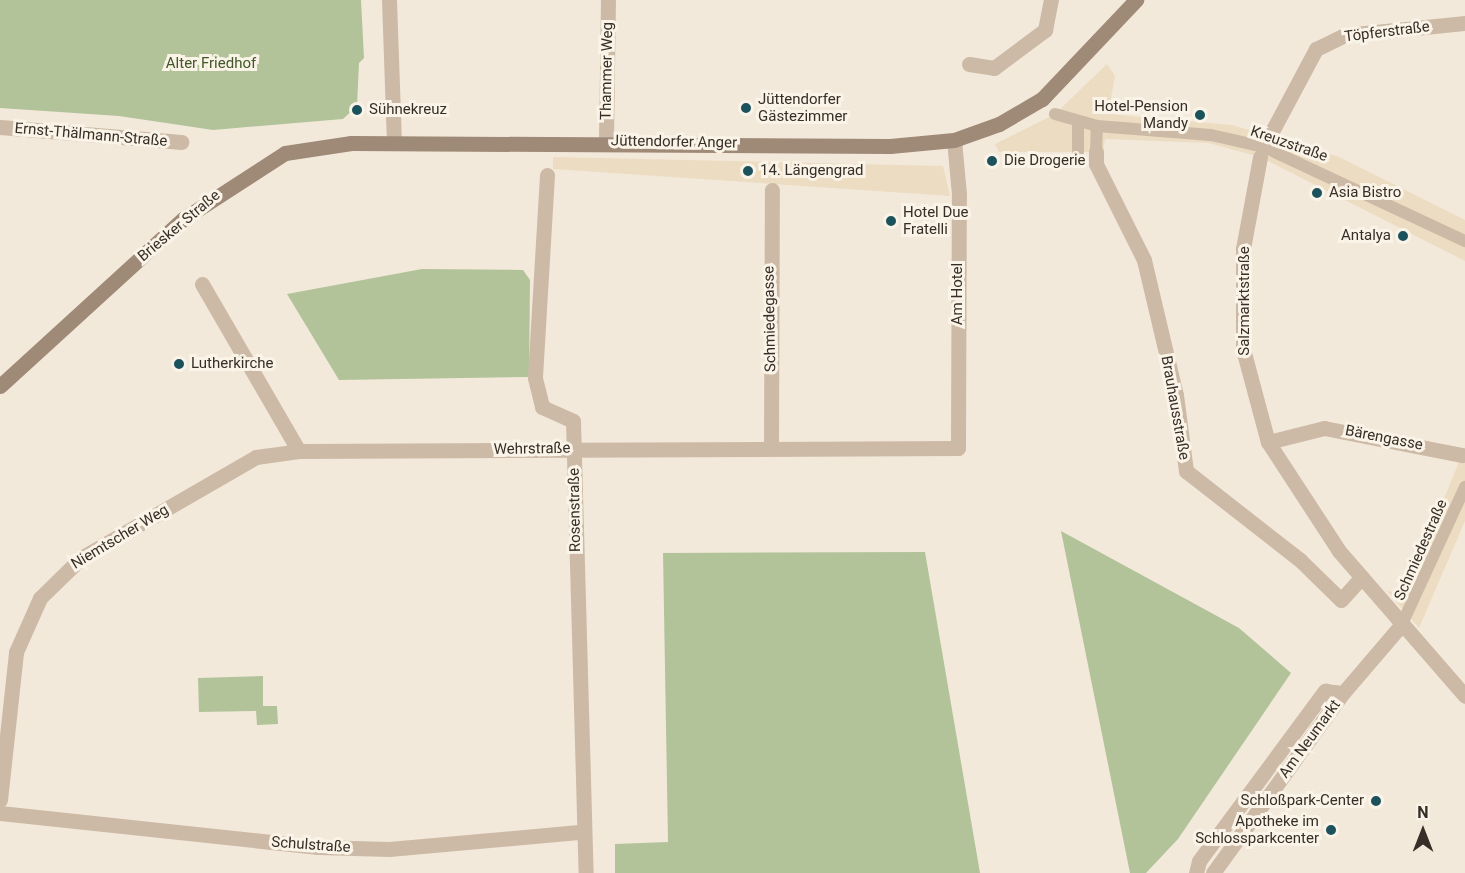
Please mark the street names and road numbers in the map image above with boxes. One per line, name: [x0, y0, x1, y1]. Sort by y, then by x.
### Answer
street label: Töpferstraße: [1343, 18, 1431, 46]
street label: Thammer Weg: [597, 22, 617, 120]
street label: Ernst-Thälmann-Straße: [14, 119, 168, 151]
street label: Kreuzstraße: [1248, 122, 1330, 166]
street label: Jüttendorfer Anger: [611, 132, 737, 152]
street label: Briesker Straße: [134, 186, 224, 266]
street label: Salzmarktstraße: [1236, 246, 1254, 356]
street label: Am Hotel: [949, 263, 967, 325]
street label: Schmiedegasse: [760, 266, 780, 372]
street label: Brauhausstraße: [1157, 355, 1193, 461]
street label: Bärengasse: [1344, 422, 1424, 454]
street label: Wehrstraße: [493, 439, 571, 459]
street label: Rosenstraße: [565, 468, 585, 552]
street label: Schmiedestraße: [1391, 497, 1451, 603]
street label: Niemtscher Weg: [68, 501, 172, 573]
street label: Am Neumarkt: [1276, 696, 1344, 782]
street label: Schulstraße: [271, 833, 351, 857]

